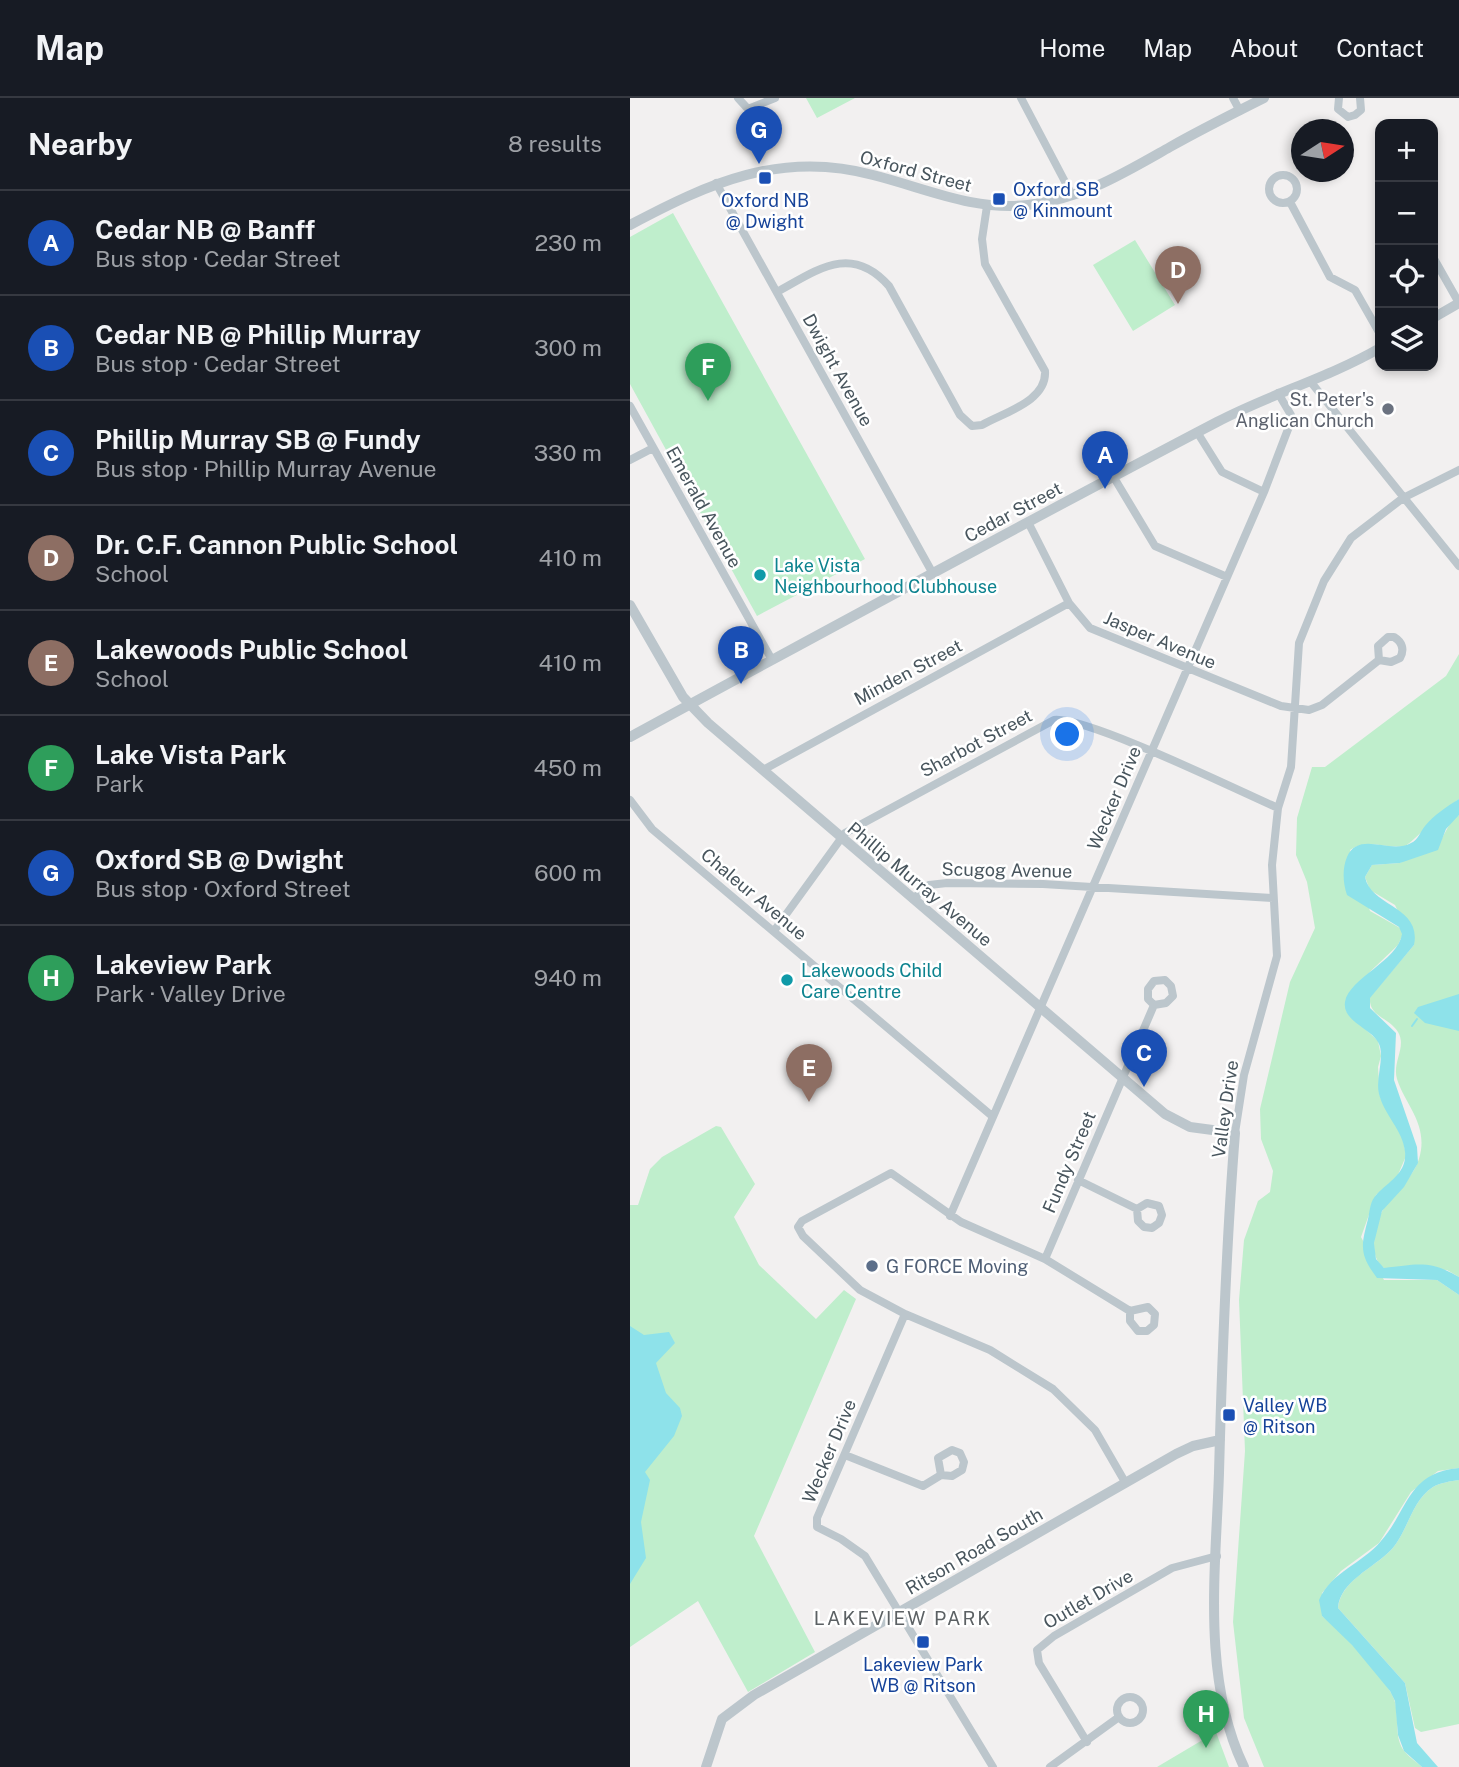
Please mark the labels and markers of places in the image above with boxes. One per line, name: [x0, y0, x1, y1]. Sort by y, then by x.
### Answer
pin: G: [736, 106, 782, 164]
marker: Oxford NB @ Dwight: [757, 170, 773, 186]
place label: Oxford SB @ Kinmount: [1013, 179, 1113, 221]
place label: Oxford NB @ Dwight: [721, 190, 809, 232]
marker: Oxford SB @ Kinmount: [991, 191, 1007, 207]
pin: D: [1155, 246, 1201, 304]
pin: F: [685, 343, 731, 401]
place label: St. Peter's Anglican Church: [1235, 389, 1374, 431]
marker: St. Peter's Anglican Church: [1380, 401, 1396, 417]
pin: A: [1082, 431, 1128, 489]
place label: Lake Vista Neighbourhood Clubhouse: [774, 555, 997, 597]
marker: Lake Vista Neighbourhood Clubhouse: [752, 567, 768, 583]
pin: B: [718, 626, 764, 684]
place label: Lakewoods Child Care Centre: [801, 960, 942, 1002]
marker: Lakewoods Child Care Centre: [779, 972, 795, 988]
pin: C: [1121, 1029, 1167, 1087]
pin: E: [786, 1044, 832, 1102]
place label: G FORCE Moving: [886, 1256, 1028, 1277]
marker: G FORCE Moving: [864, 1258, 880, 1274]
place label: Valley WB @ Ritson: [1243, 1395, 1327, 1437]
marker: Valley WB @ Ritson: [1221, 1407, 1237, 1423]
marker: Lakeview Park WB @ Ritson: [915, 1634, 931, 1650]
place label: Lakeview Park WB @ Ritson: [863, 1654, 983, 1696]
pin: H: [1183, 1690, 1229, 1748]

